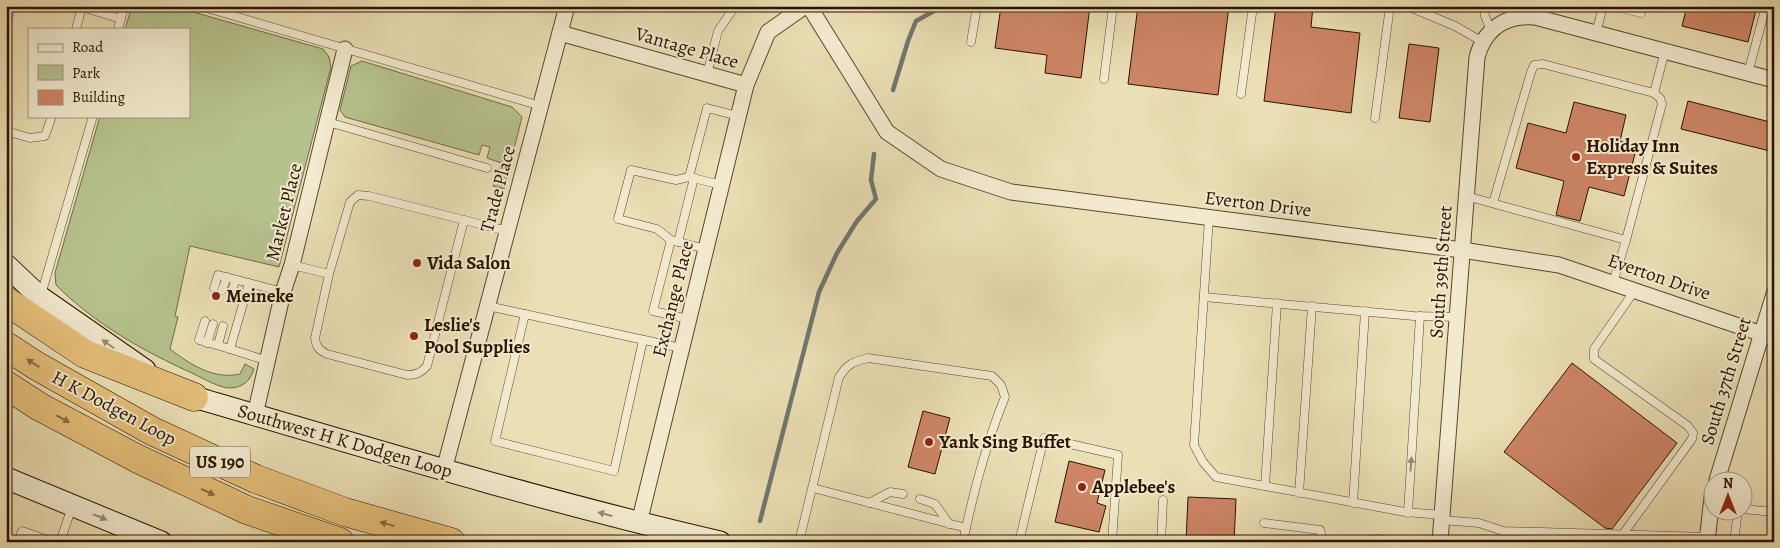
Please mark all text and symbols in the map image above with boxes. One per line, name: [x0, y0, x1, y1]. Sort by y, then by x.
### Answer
street label: Vantage Place: [631, 21, 742, 75]
legend: [28, 28, 190, 118]
text: Road: [72, 37, 104, 57]
text: Park: [72, 63, 101, 83]
text: Building: [72, 87, 125, 107]
place label: Holiday Inn Express & Suites: [1586, 133, 1718, 181]
street label: Trade Place: [474, 143, 522, 235]
marker: Holiday Inn Express & Suites: [1570, 151, 1582, 163]
street label: Market Place: [259, 160, 309, 264]
street label: Everton Drive: [1203, 185, 1313, 223]
street label: South 39th Street: [1423, 205, 1459, 339]
street label: Exchange Place: [646, 238, 700, 360]
street label: Everton Drive: [1604, 247, 1714, 307]
place label: Vida Salon: [426, 250, 511, 276]
marker: Vida Salon: [411, 257, 423, 269]
place label: Meineke: [226, 283, 294, 309]
marker: Meineke: [210, 290, 222, 302]
place label: Leslie's Pool Supplies: [424, 312, 531, 360]
street label: South 37th Street: [1694, 314, 1758, 448]
marker: Leslie's Pool Supplies: [408, 330, 420, 342]
one-way arrow: [101, 339, 115, 349]
one-way arrow: [27, 359, 40, 368]
street label: H K Dodgen Loop: [47, 364, 181, 452]
street label: Southwest H K Dodgen Loop: [235, 398, 455, 484]
one-way arrow: [55, 415, 70, 423]
place label: Yank Sing Buffet: [938, 429, 1072, 455]
marker: Yank Sing Buffet: [923, 436, 935, 448]
road number: US 190: [190, 447, 250, 478]
one-way arrow: [1407, 456, 1415, 472]
north arrow: [1702, 470, 1752, 520]
place label: Applebee's: [1091, 474, 1176, 500]
text: N: [1723, 474, 1733, 493]
marker: Applebee's: [1076, 481, 1088, 493]
one-way arrow: [201, 488, 215, 496]
one-way arrow: [597, 509, 612, 517]
one-way arrow: [93, 513, 107, 521]
one-way arrow: [380, 519, 395, 527]

